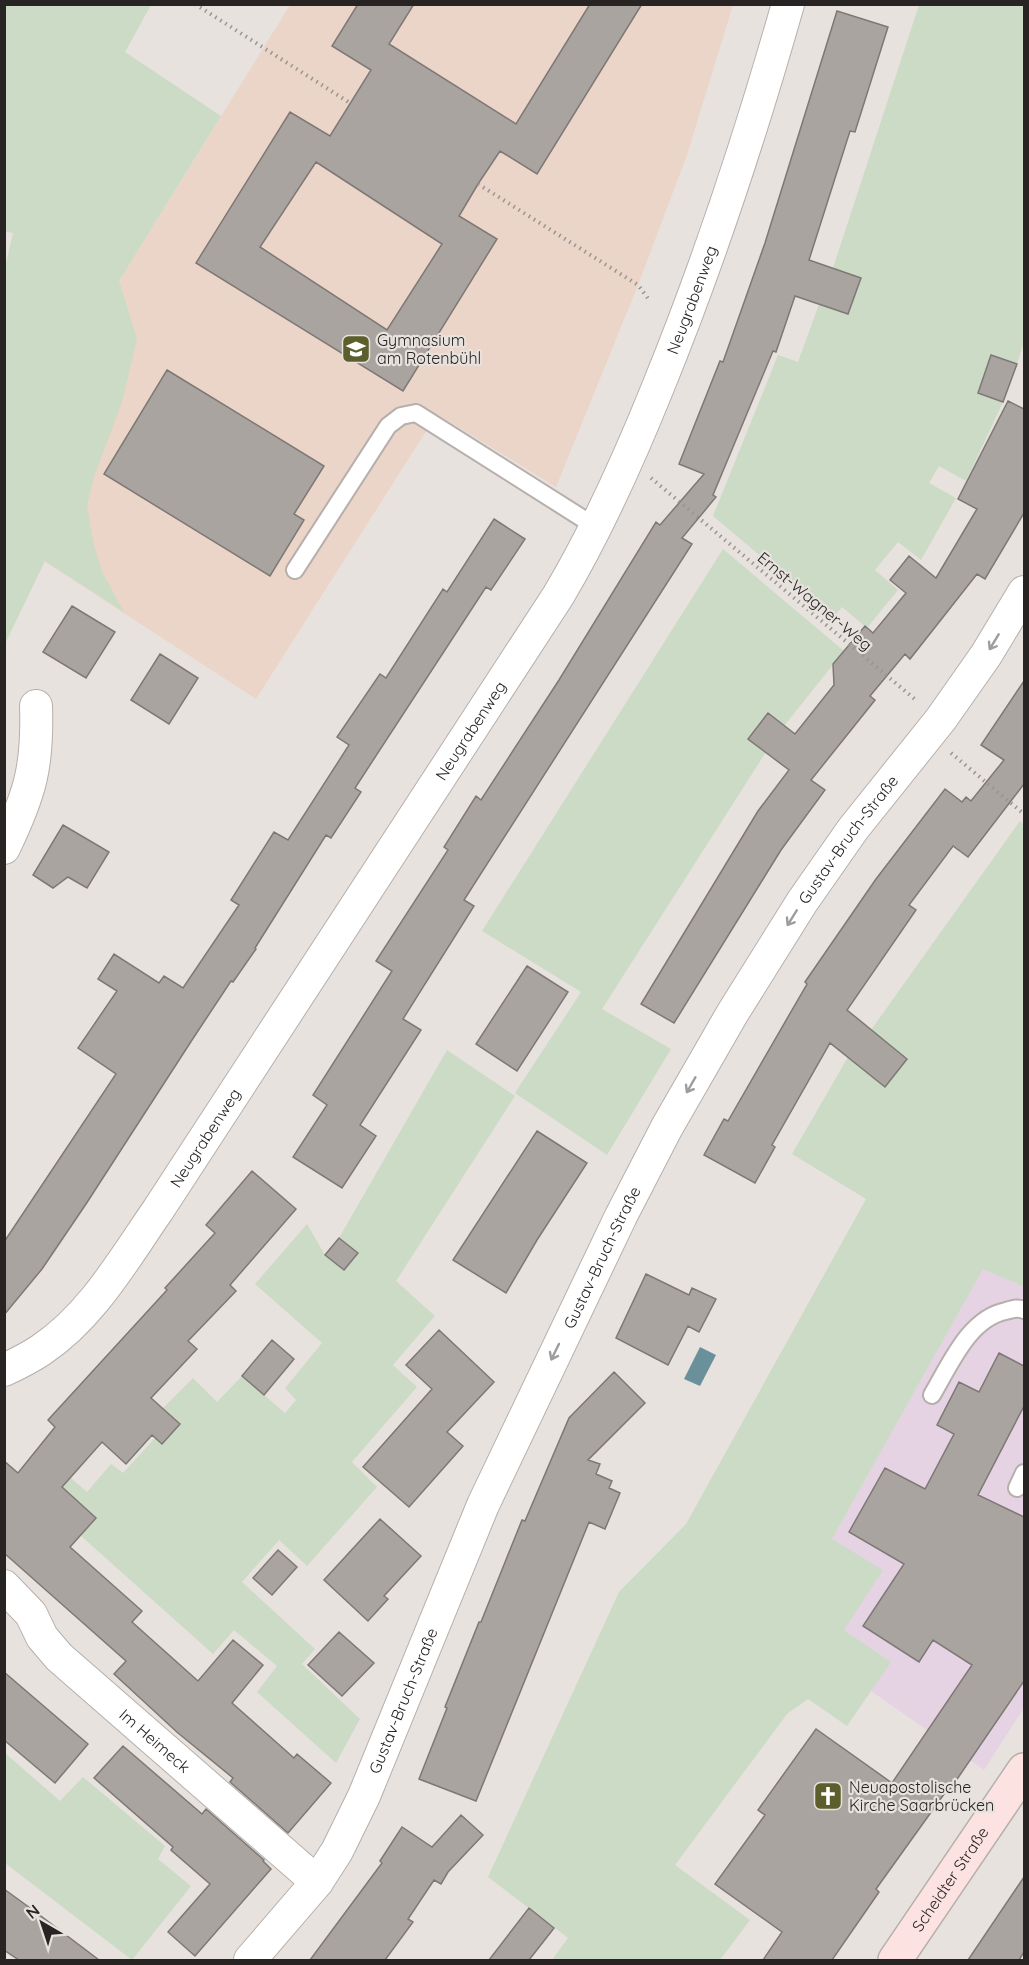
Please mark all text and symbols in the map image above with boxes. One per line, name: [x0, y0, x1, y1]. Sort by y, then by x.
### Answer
street label: Neugrabenweg: [662, 243, 721, 357]
place label: Gymnasium am Rotenbühl: [377, 330, 481, 368]
school or university icon: Gymnasium am Rotenbühl: [340, 333, 372, 365]
street label: Ernst-Wagner-Weg: [754, 547, 876, 655]
one-way arrow: [988, 633, 1000, 650]
street label: Neugrabenweg: [431, 677, 510, 784]
street label: Gustav-Bruch-Straße: [794, 771, 902, 908]
one-way arrow: [785, 909, 797, 926]
one-way arrow: [685, 1076, 697, 1093]
street label: Neugrabenweg: [166, 1084, 245, 1191]
street label: Gustav-Bruch-Straße: [559, 1183, 645, 1332]
one-way arrow: [549, 1342, 561, 1360]
street label: Gustav-Bruch-Straße: [364, 1625, 442, 1776]
street label: Im Heimeck: [115, 1704, 195, 1777]
place label: Neuapostolische Kirche Saarbrücken: [849, 1777, 994, 1815]
church icon: Neuapostolische Kirche Saarbrücken: [812, 1780, 844, 1812]
street label: Scheidter Straße: [907, 1823, 993, 1935]
north arrow: [12, 1893, 72, 1953]
text: N: [22, 1900, 43, 1923]

